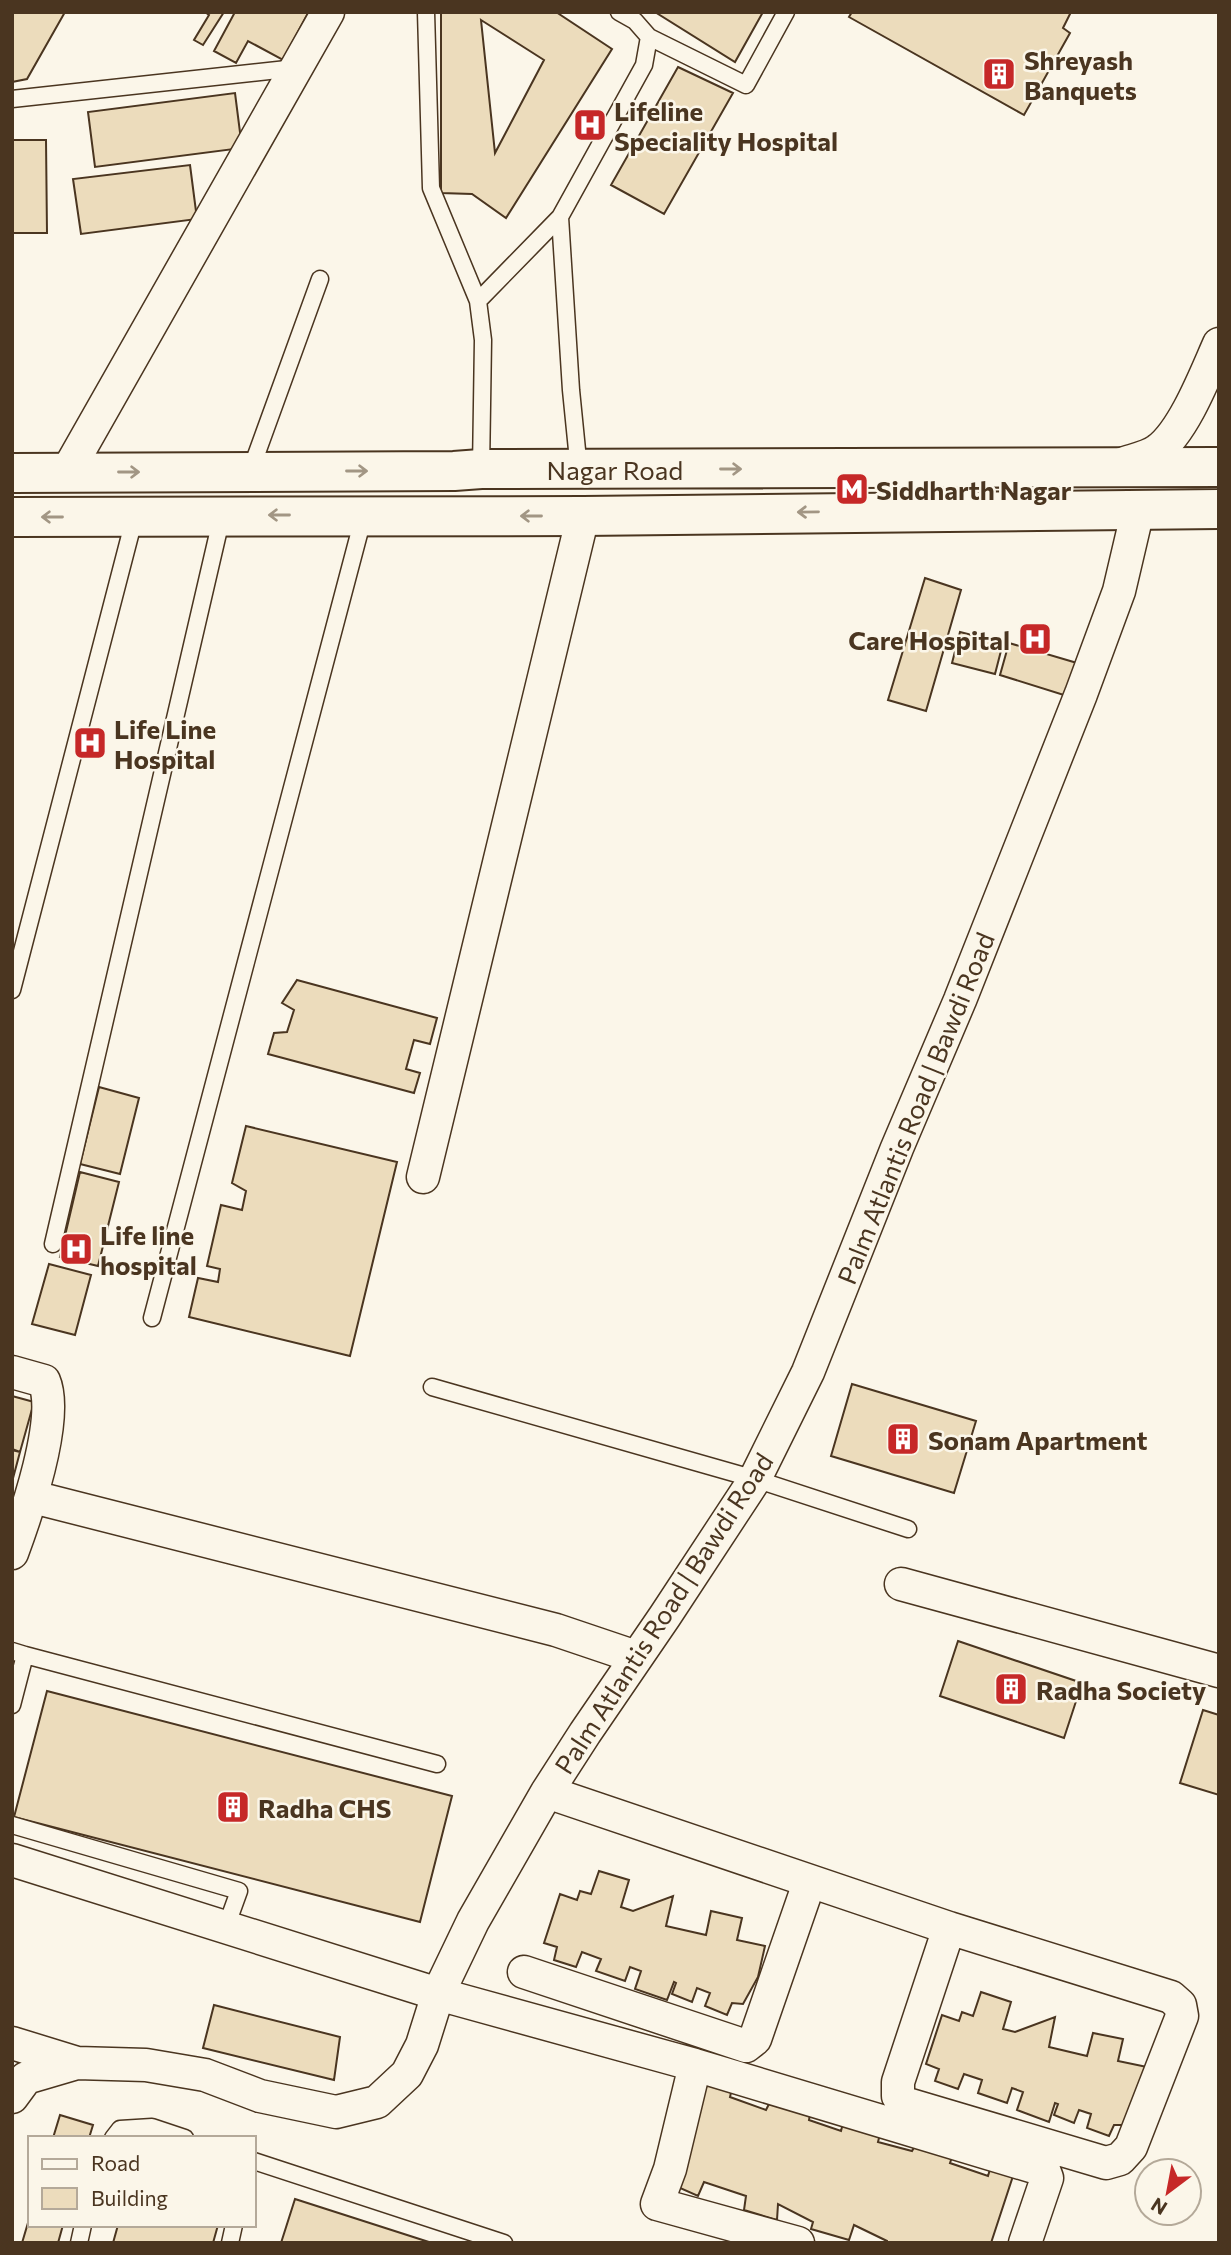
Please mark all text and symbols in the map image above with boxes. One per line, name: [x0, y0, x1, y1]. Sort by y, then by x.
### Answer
place label: Shreyash Banquets: [1024, 44, 1137, 105]
building icon: Shreyash Banquets: [980, 55, 1018, 93]
place label: Lifeline Speciality Hospital: [614, 95, 838, 156]
hospital icon: Lifeline Speciality Hospital: [571, 106, 609, 144]
street label: Nagar Road: [547, 454, 683, 485]
one-way arrow: [720, 462, 743, 476]
one-way arrow: [345, 464, 368, 478]
one-way arrow: [118, 465, 141, 479]
metro station icon: Siddharth Nagar: [833, 470, 871, 508]
place label: Siddharth Nagar: [876, 474, 1072, 505]
one-way arrow: [796, 506, 819, 519]
one-way arrow: [268, 508, 291, 522]
one-way arrow: [520, 509, 543, 523]
one-way arrow: [40, 510, 63, 524]
hospital icon: Care Hospital: [1016, 620, 1054, 658]
place label: Care Hospital: [848, 624, 1010, 655]
place label: Life Line Hospital: [114, 713, 216, 774]
hospital icon: Life Line Hospital: [71, 724, 109, 762]
street label: Palm Atlantis Road | Bawdi Road: [830, 928, 1000, 1288]
place label: Life line hospital: [100, 1219, 197, 1280]
hospital icon: Life line hospital: [57, 1230, 95, 1268]
building icon: Sonam Apartment: [884, 1420, 922, 1458]
place label: Sonam Apartment: [928, 1424, 1147, 1455]
street label: Palm Atlantis Road | Bawdi Road: [547, 1447, 779, 1779]
building icon: Radha Society: [992, 1670, 1030, 1708]
place label: Radha Society: [1036, 1674, 1206, 1705]
building icon: Radha CHS: [214, 1788, 252, 1826]
place label: Radha CHS: [258, 1792, 391, 1823]
legend: [28, 2136, 256, 2227]
text: Road: [91, 2150, 140, 2175]
north arrow: [1133, 2157, 1203, 2227]
text: Building: [91, 2185, 168, 2210]
text: N: [1147, 2193, 1171, 2220]

